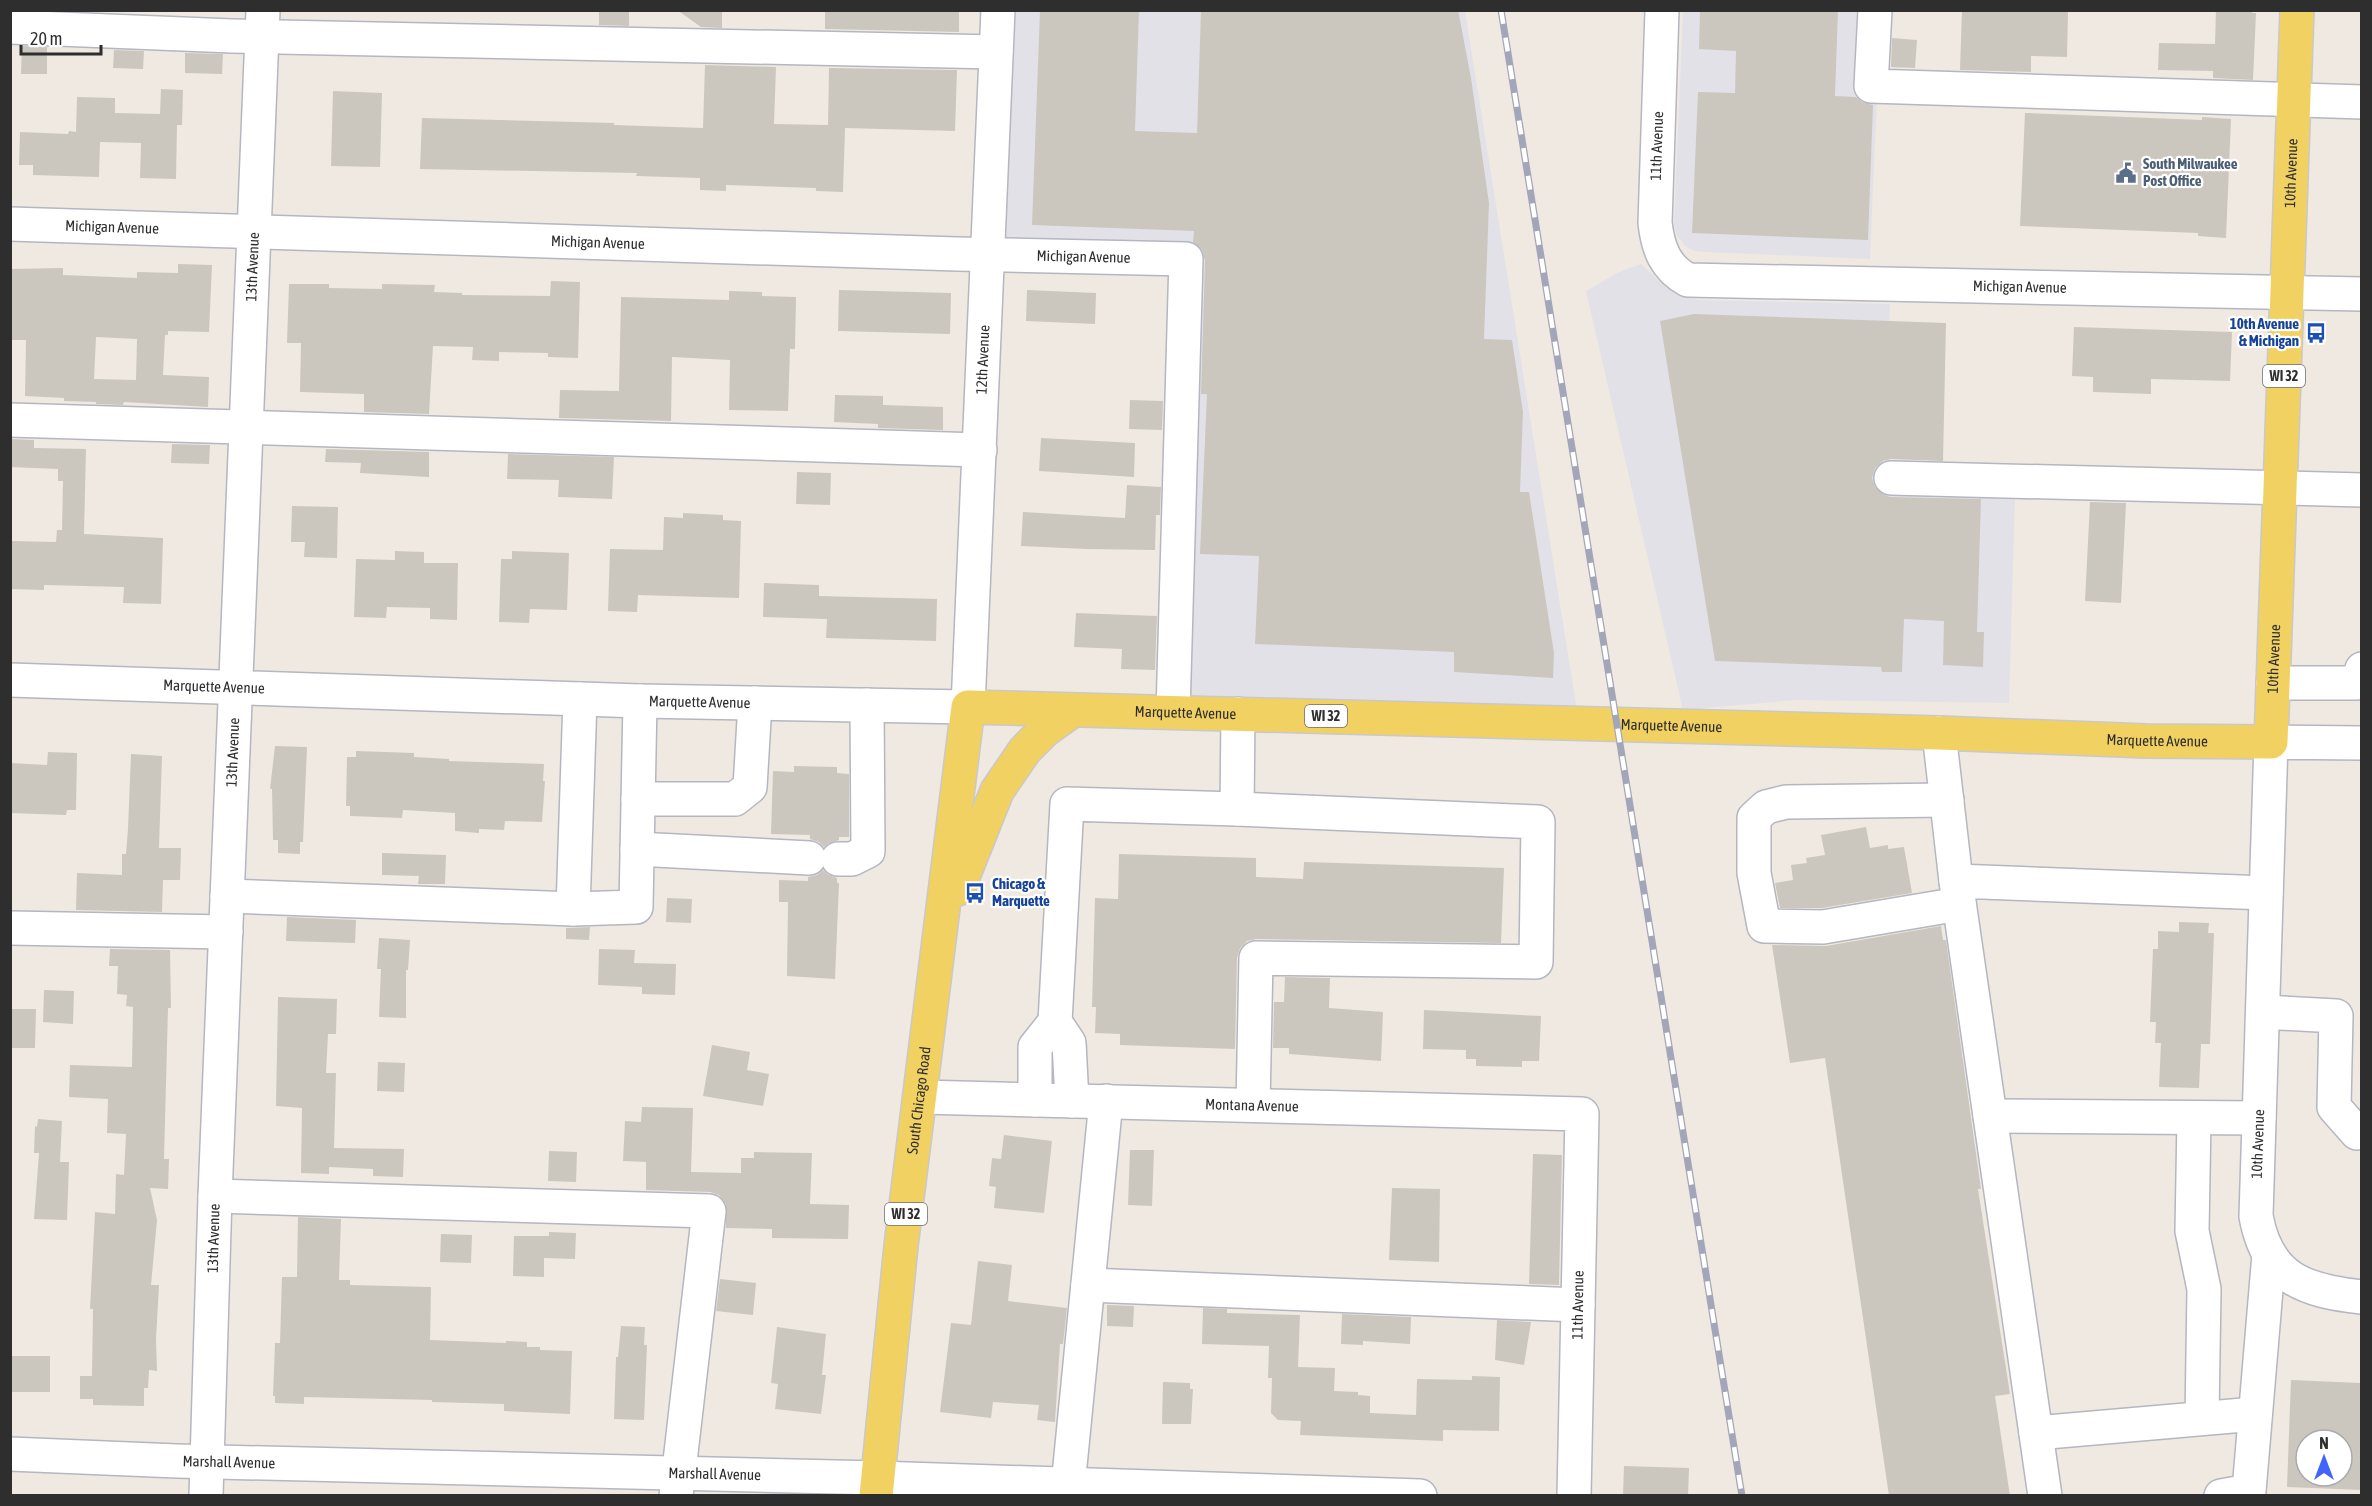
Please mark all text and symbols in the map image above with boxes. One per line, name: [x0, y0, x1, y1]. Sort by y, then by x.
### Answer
scale bar: [21, 18, 100, 56]
text: 20 m: [30, 28, 62, 49]
street label: 11th Avenue: [1647, 111, 1666, 181]
street label: 10th Avenue: [2281, 138, 2300, 208]
place label: South Milwaukee Post Office: [2143, 155, 2238, 189]
public building icon: South Milwaukee Post Office: [2114, 161, 2138, 185]
street label: Michigan Avenue: [65, 217, 159, 237]
street label: 13th Avenue: [242, 232, 262, 302]
street label: Michigan Avenue: [551, 232, 645, 252]
street label: Michigan Avenue: [1036, 247, 1131, 266]
street label: Michigan Avenue: [1973, 277, 2067, 296]
place label: 10th Avenue & Michigan: [2230, 315, 2299, 349]
bus stop icon: 10th Avenue & Michigan: [2304, 321, 2328, 345]
street label: 12th Avenue: [972, 325, 992, 395]
road number: WI 32: [2263, 365, 2305, 387]
street label: 10th Avenue: [2264, 624, 2283, 694]
street label: Marquette Avenue: [163, 676, 265, 696]
street label: Marquette Avenue: [649, 692, 751, 711]
street label: Marquette Avenue: [1135, 702, 1237, 722]
road number: WI 32: [1305, 705, 1347, 727]
street label: Marquette Avenue: [1620, 715, 1723, 735]
street label: 13th Avenue: [223, 717, 242, 787]
street label: Marquette Avenue: [2106, 730, 2208, 749]
place label: Chicago & Marquette: [992, 875, 1050, 909]
bus stop icon: Chicago & Marquette: [963, 881, 987, 905]
street label: South Chicago Road: [903, 1046, 934, 1155]
street label: Montana Avenue: [1205, 1095, 1299, 1115]
street label: 10th Avenue: [2248, 1109, 2267, 1179]
street label: 13th Avenue: [204, 1203, 223, 1273]
road number: WI 32: [885, 1203, 927, 1225]
street label: 11th Avenue: [1568, 1270, 1587, 1340]
north arrow: [2294, 1428, 2354, 1488]
text: N: [2319, 1434, 2329, 1452]
street label: Marshall Avenue: [182, 1452, 276, 1471]
street label: Marshall Avenue: [668, 1464, 761, 1483]

